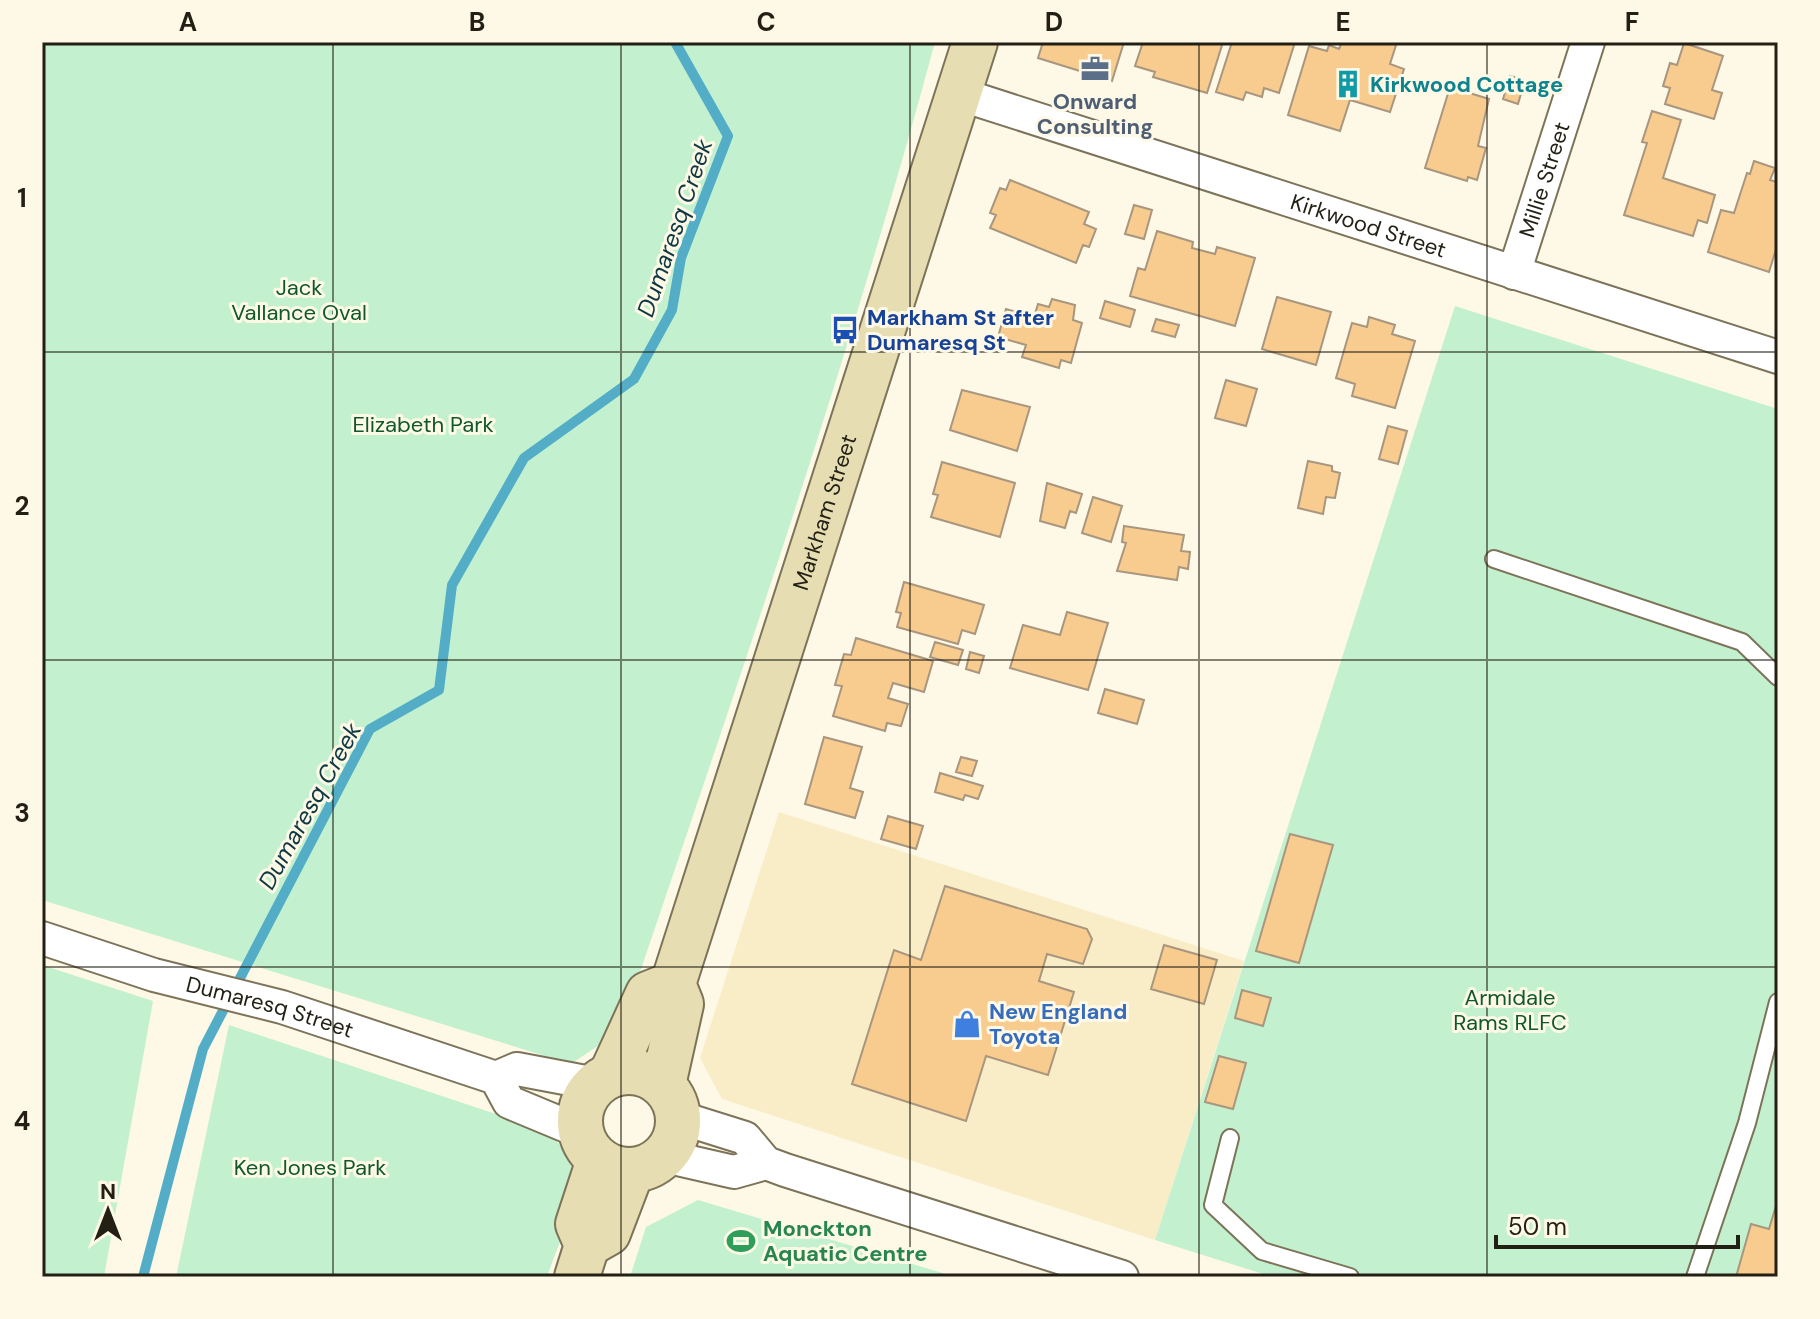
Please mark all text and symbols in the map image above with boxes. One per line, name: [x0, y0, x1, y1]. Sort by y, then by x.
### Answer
text: A: [179, 5, 197, 39]
text: B: [469, 5, 485, 39]
text: C: [756, 5, 776, 39]
text: D: [1045, 5, 1063, 39]
text: E: [1335, 5, 1351, 39]
text: F: [1625, 5, 1639, 39]
office icon: Onward Consulting: [1080, 54, 1110, 84]
building icon: Kirkwood Cottage: [1333, 69, 1363, 99]
place label: Kirkwood Cottage: [1370, 70, 1563, 99]
place label: Onward Consulting: [1037, 87, 1153, 141]
street label: Millie Street: [1512, 118, 1576, 241]
water label: Dumaresq Creek: [630, 134, 720, 321]
text: 1: [17, 181, 27, 215]
street label: Kirkwood Street: [1287, 187, 1450, 264]
park label: Jack Vallance Oval: [231, 273, 367, 327]
place label: Markham St after Dumaresq St: [867, 303, 1054, 357]
bus stop icon: Markham St after Dumaresq St: [830, 315, 860, 345]
park label: Elizabeth Park: [352, 410, 494, 439]
street label: Markham Street: [786, 431, 863, 594]
text: 2: [14, 489, 30, 523]
water label: Dumaresq Creek: [251, 716, 369, 895]
text: 3: [14, 796, 30, 830]
street label: Dumaresq Street: [183, 970, 357, 1045]
park label: Armidale Rams RLFC: [1453, 983, 1567, 1037]
place label: New England Toyota: [989, 997, 1127, 1051]
shop icon: New England Toyota: [952, 1009, 982, 1039]
text: 4: [14, 1104, 30, 1138]
park label: Ken Jones Park: [234, 1153, 386, 1182]
north arrow: [68, 1171, 148, 1251]
text: N: [100, 1177, 116, 1206]
scale bar: [1496, 1199, 1738, 1249]
text: 50 m: [1508, 1211, 1567, 1242]
place label: Monckton Aquatic Centre: [763, 1214, 928, 1268]
sports icon: Monckton Aquatic Centre: [726, 1226, 756, 1256]

